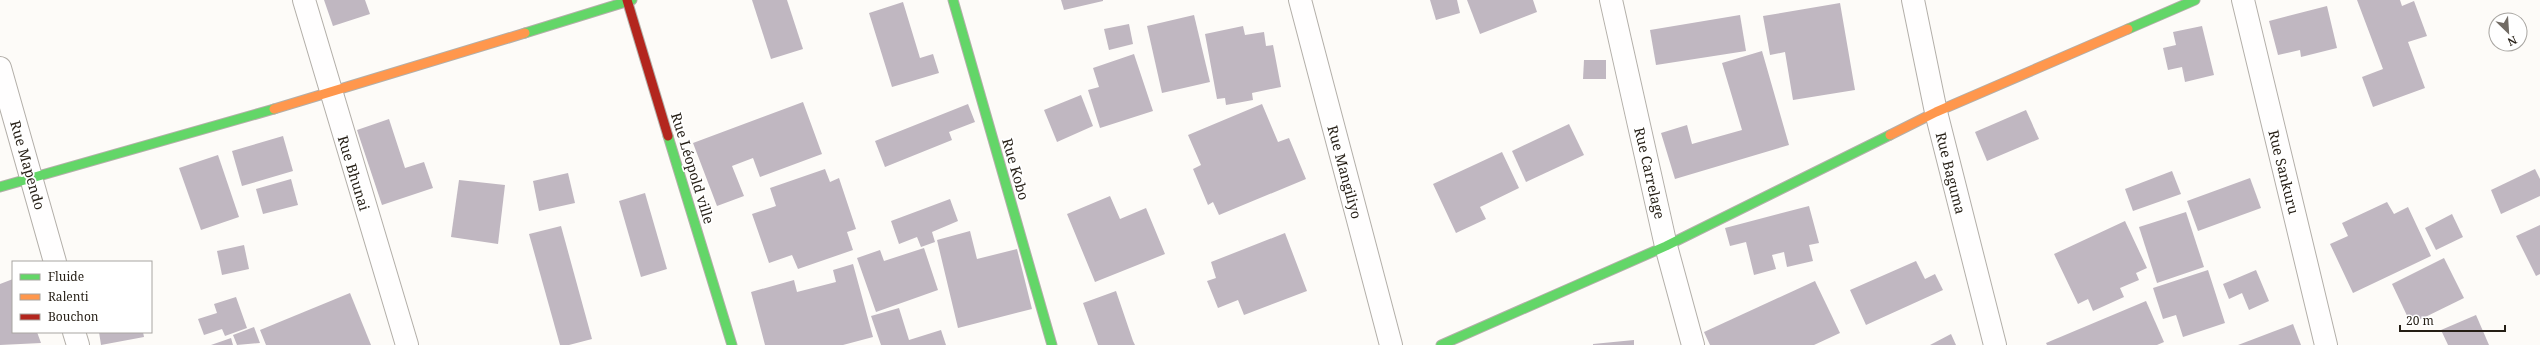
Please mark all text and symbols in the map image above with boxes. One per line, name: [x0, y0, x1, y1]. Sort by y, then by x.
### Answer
north arrow: [2488, 12, 2528, 52]
text: N: [2505, 33, 2520, 50]
street label: Rue Léopold ville: [667, 110, 719, 226]
street label: Rue Mapendo: [6, 118, 50, 212]
street label: Rue Mangiliyo: [1323, 123, 1367, 221]
street label: Rue Carrelage: [1630, 125, 1670, 221]
street label: Rue Sankuru: [2264, 128, 2304, 216]
street label: Rue Baguma: [1932, 130, 1970, 216]
street label: Rue Bhunai: [334, 133, 375, 213]
street label: Rue Kobo: [998, 136, 1034, 202]
legend: [12, 261, 152, 333]
text: Fluide: [48, 268, 84, 285]
text: Ralenti: [48, 288, 89, 305]
scale bar: [2400, 307, 2505, 333]
text: Bouchon: [48, 308, 99, 325]
text: 20 m: [2406, 312, 2434, 329]

